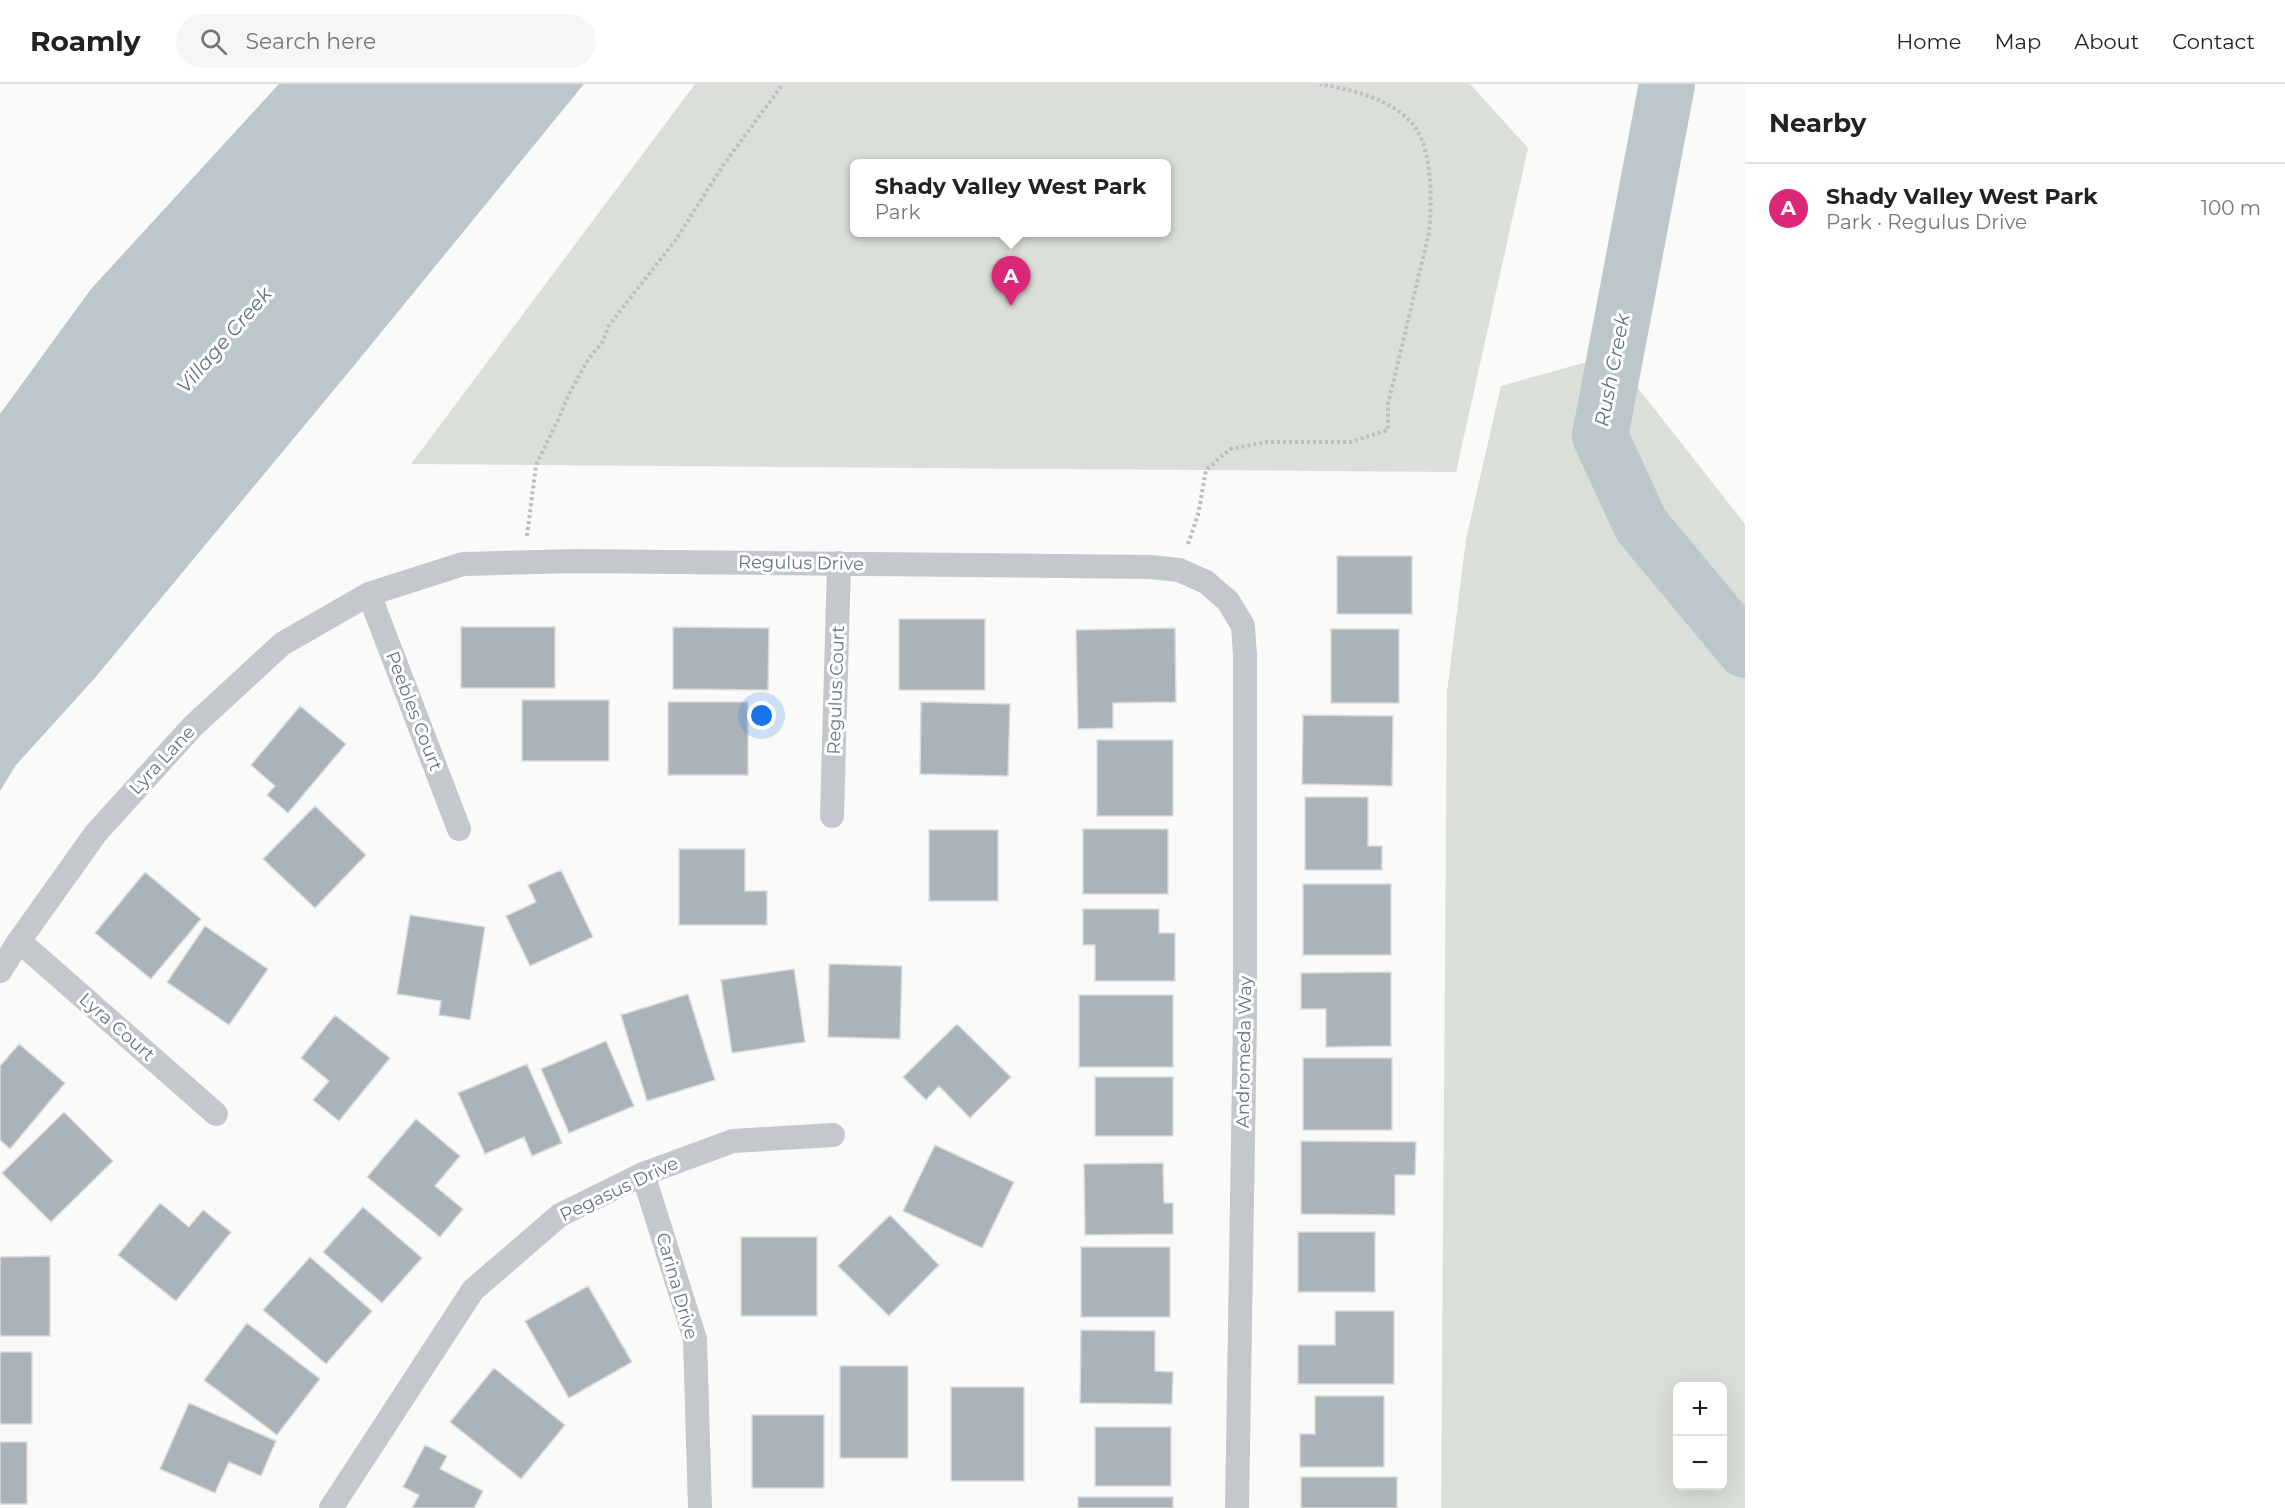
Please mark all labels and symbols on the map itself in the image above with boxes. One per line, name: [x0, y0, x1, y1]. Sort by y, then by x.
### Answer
pin: A: [992, 256, 1030, 306]
water label: Village Creek: [171, 281, 277, 398]
water label: Rush Creek: [1589, 310, 1635, 429]
street label: Regulus Drive: [738, 551, 864, 575]
street label: Regulus Court: [823, 625, 849, 755]
street label: Peebles Court: [381, 648, 447, 774]
your location: [747, 701, 776, 730]
street label: Lyra Lane: [124, 721, 200, 799]
street label: Andromeda Way: [1232, 976, 1256, 1128]
street label: Lyra Court: [75, 988, 159, 1066]
street label: Pegasus Drive: [556, 1152, 682, 1226]
street label: Carina Drive: [651, 1230, 703, 1342]

